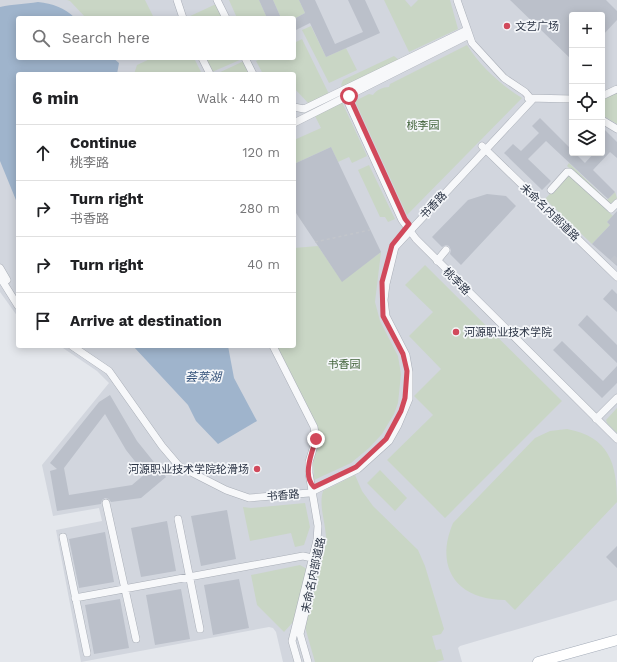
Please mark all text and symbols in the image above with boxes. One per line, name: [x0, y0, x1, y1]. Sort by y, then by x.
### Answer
map controls: [569, 12, 605, 156]
button: +: [569, 12, 605, 48]
search box: [16, 16, 296, 60]
place label: 文艺广场: [515, 20, 559, 33]
marker: 文艺广场: [502, 21, 512, 31]
icon: search: [30, 27, 52, 49]
text: Search here: [62, 29, 150, 47]
button: −: [569, 48, 605, 84]
button: locate: [569, 84, 605, 120]
route start: [340, 87, 358, 105]
text: 6 min: [32, 88, 79, 108]
text: Walk · 440 m: [197, 91, 280, 106]
park label: 桃李园: [407, 119, 440, 132]
button: layers: [569, 120, 605, 156]
text: Continue: [70, 134, 137, 152]
icon: ahead: [32, 142, 54, 164]
text: 120 m: [242, 145, 280, 160]
text: 桃李路: [70, 155, 109, 170]
street label: 未命名内部道路: [517, 181, 582, 244]
street label: 书香路: [417, 189, 449, 222]
text: Turn right: [70, 190, 143, 208]
icon: right: [32, 198, 54, 220]
text: 280 m: [240, 201, 280, 216]
text: 书香路: [70, 211, 109, 226]
icon: right: [32, 254, 54, 276]
text: Turn right: [70, 256, 143, 274]
text: 40 m: [247, 257, 280, 272]
street label: 桃李路: [440, 265, 473, 298]
icon: arrive: [32, 310, 54, 332]
text: Arrive at destination: [70, 312, 222, 330]
place label: 河源职业技术学院: [464, 326, 552, 339]
marker: 河源职业技术学院: [451, 327, 461, 337]
park label: 书香园: [328, 358, 361, 371]
water label: 荟萃湖: [185, 370, 223, 384]
route end: [307, 430, 325, 448]
place label: 河源职业技术学院轮滑场: [128, 463, 249, 476]
marker: 河源职业技术学院轮滑场: [252, 464, 262, 474]
street label: 书香路: [266, 488, 300, 503]
street label: 未命名内部道路: [299, 536, 328, 614]

